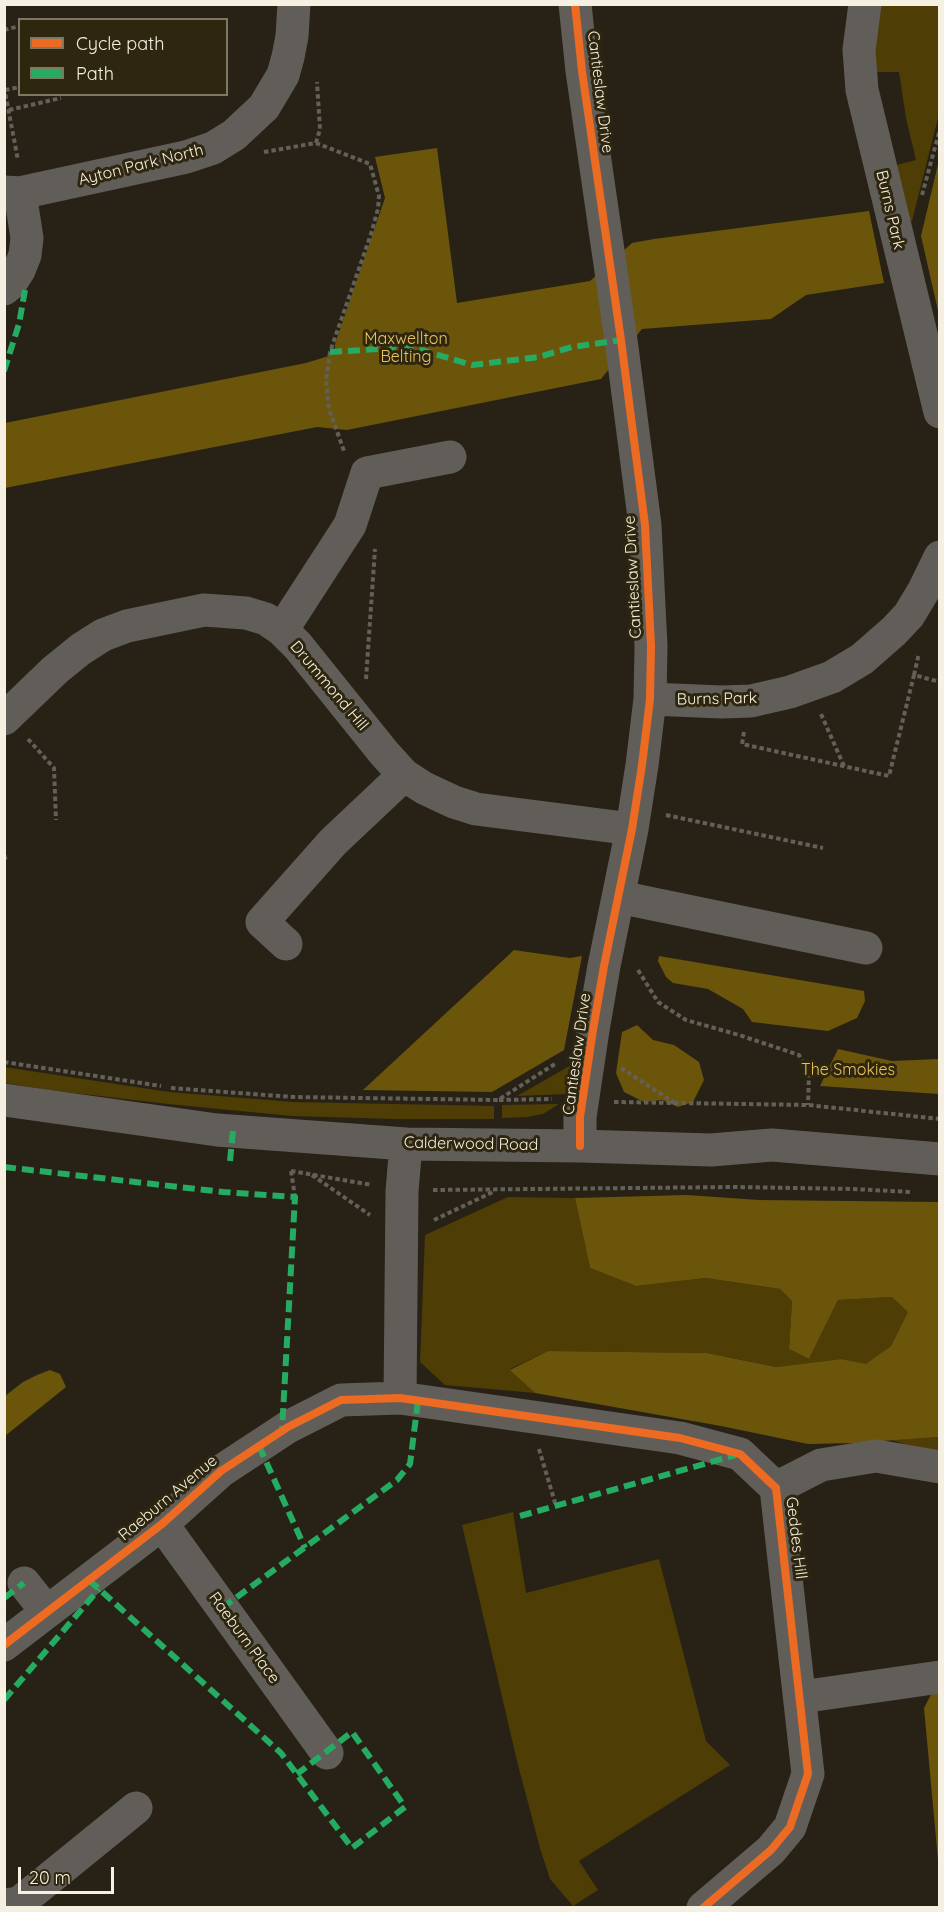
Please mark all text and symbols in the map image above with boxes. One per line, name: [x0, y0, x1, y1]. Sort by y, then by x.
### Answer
legend: [18, 18, 228, 96]
street label: Cantieslaw Drive: [583, 30, 617, 154]
text: Cycle path: [76, 32, 164, 55]
text: Path: [76, 62, 114, 85]
street label: Ayton Park North: [77, 140, 205, 190]
street label: Burns Park: [872, 169, 908, 251]
park label: Maxwellton Belting: [364, 329, 448, 367]
street label: Cantieslaw Drive: [620, 515, 646, 639]
street label: Drummond Hill: [286, 637, 372, 735]
street label: Burns Park: [677, 689, 757, 709]
street label: Cantieslaw Drive: [559, 992, 595, 1116]
park label: The Smokies: [801, 1060, 895, 1080]
street label: Calderwood Road: [404, 1133, 538, 1155]
street label: Raeburn Avenue: [115, 1451, 221, 1545]
street label: Geddes Hill: [781, 1496, 811, 1580]
street label: Raeburn Place: [204, 1589, 284, 1687]
scale bar: [21, 1855, 117, 1893]
text: 20 m: [29, 1866, 71, 1889]

